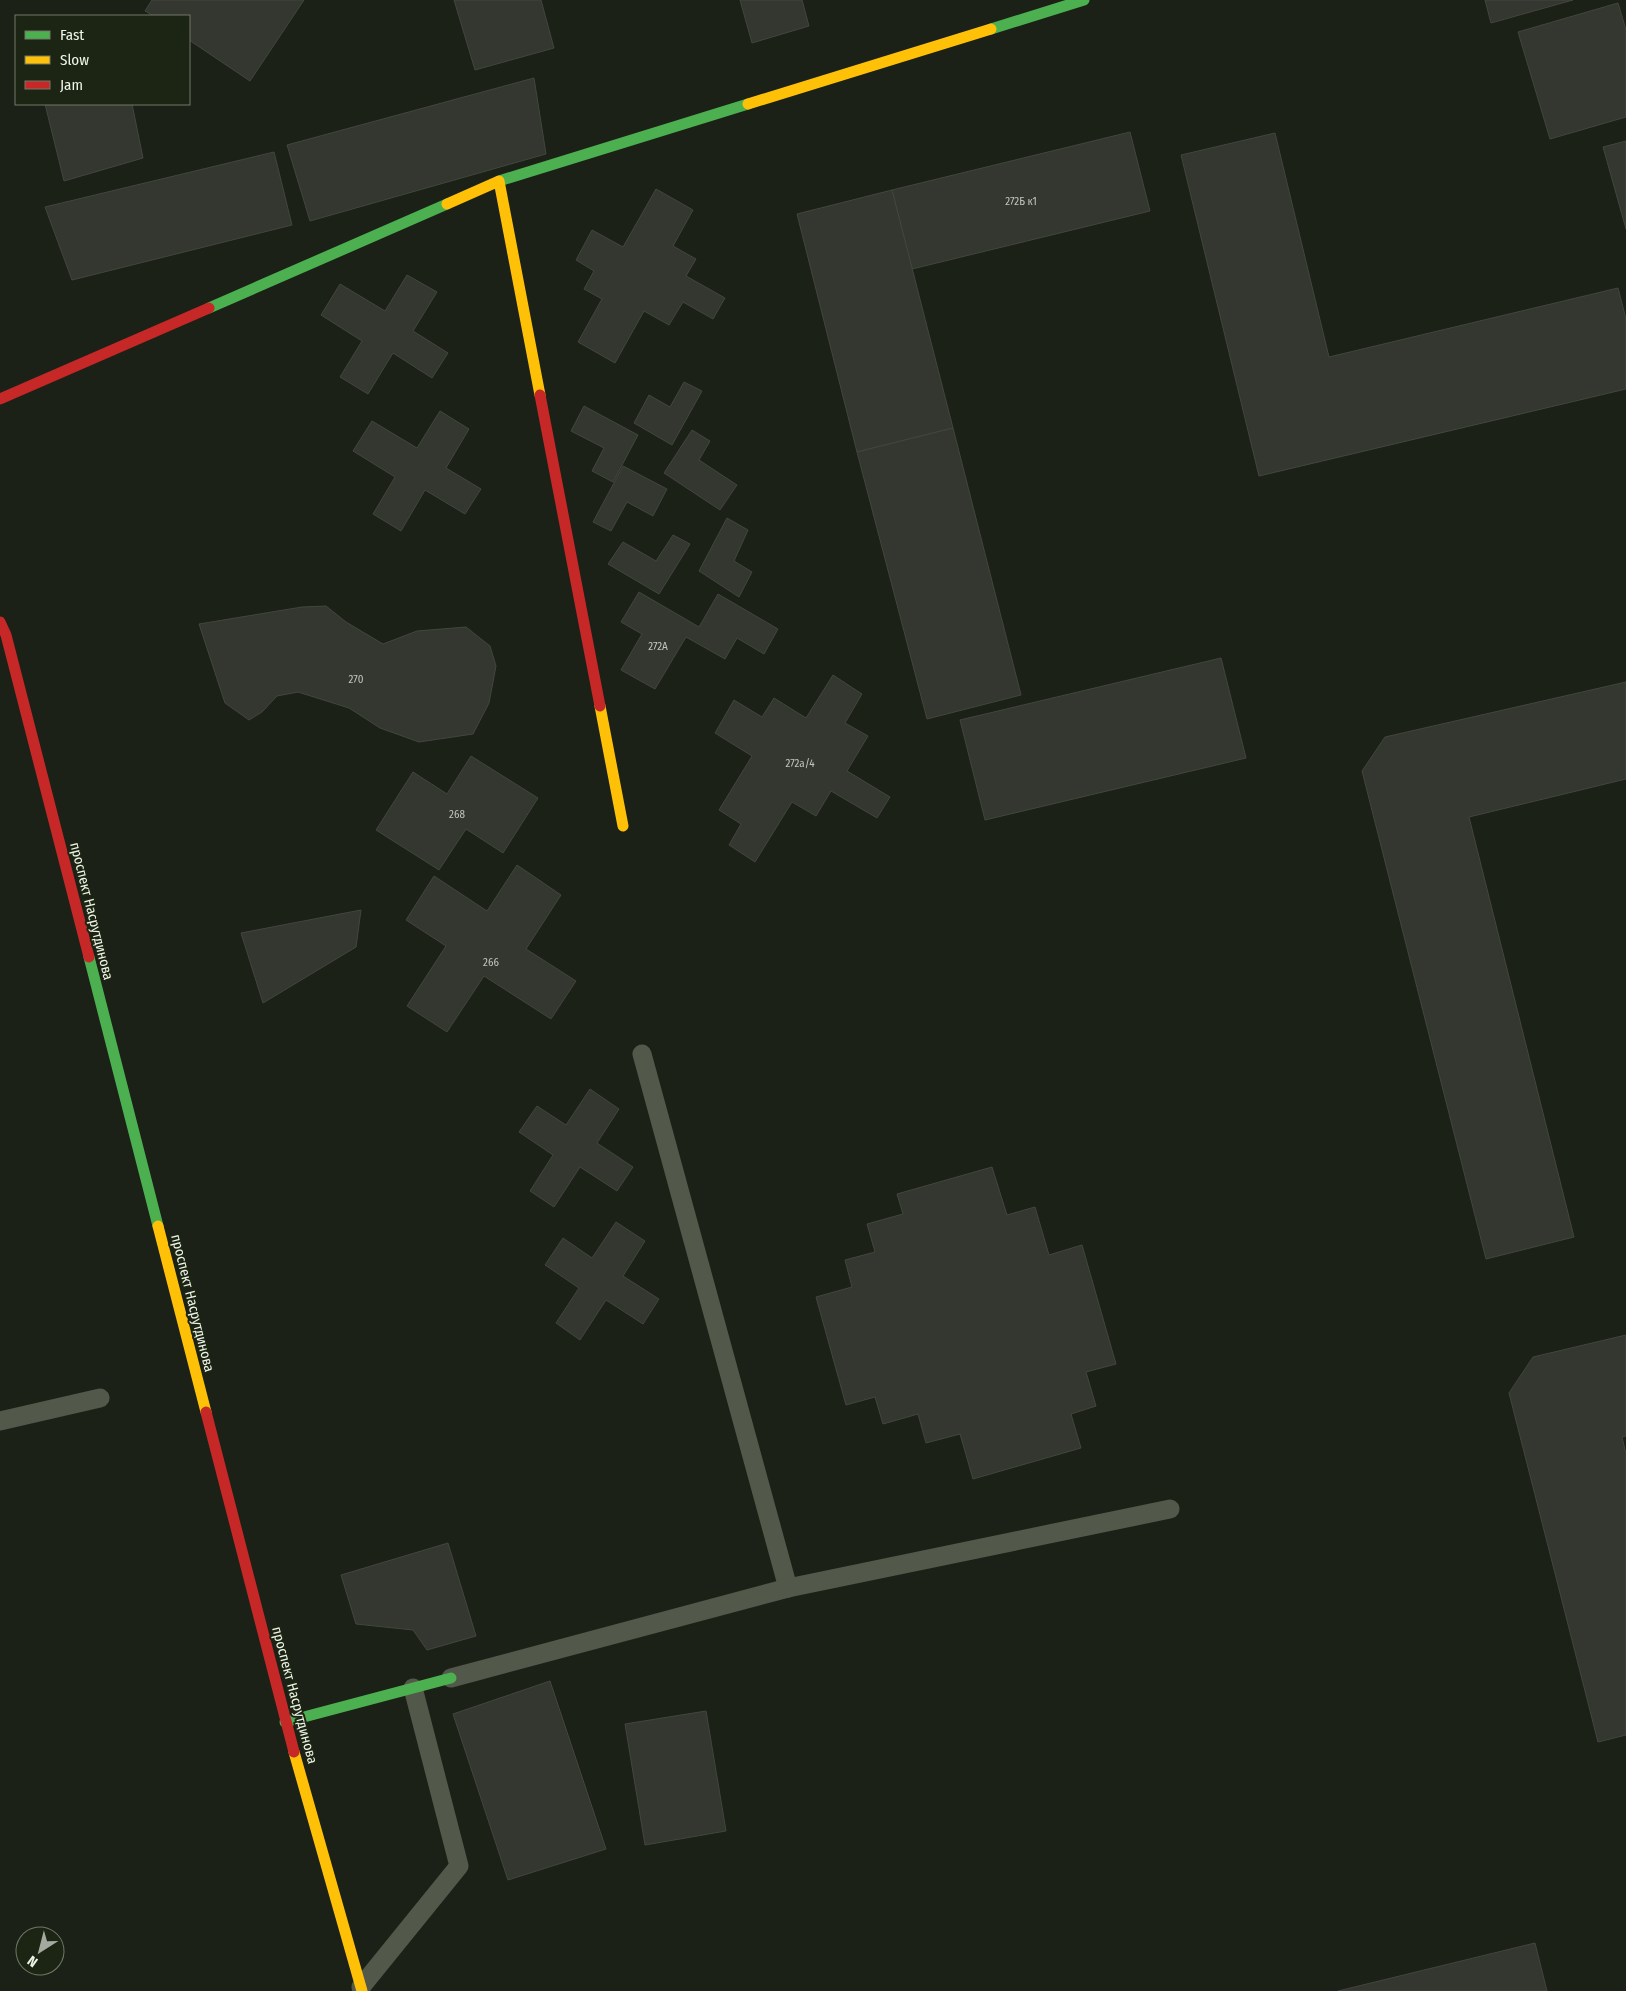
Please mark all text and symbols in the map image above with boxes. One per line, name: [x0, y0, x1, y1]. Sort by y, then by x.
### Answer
legend: [15, 15, 190, 105]
text: Fast: [60, 26, 84, 44]
text: Slow: [60, 51, 89, 69]
text: Jam: [60, 76, 83, 94]
house number: 272Б к1: [1005, 195, 1037, 208]
house number: 272А: [648, 640, 668, 653]
house number: 270: [349, 673, 364, 686]
house number: 272а/4: [785, 757, 815, 770]
house number: 268: [449, 808, 465, 821]
street label: проспект Насрутдинова: [66, 841, 117, 982]
house number: 266: [483, 956, 499, 969]
street label: проспект Насрутдинова: [167, 1233, 218, 1374]
street label: проспект Насрутдинова: [268, 1625, 321, 1766]
north arrow: [15, 1926, 65, 1976]
text: N: [24, 1952, 41, 1970]

